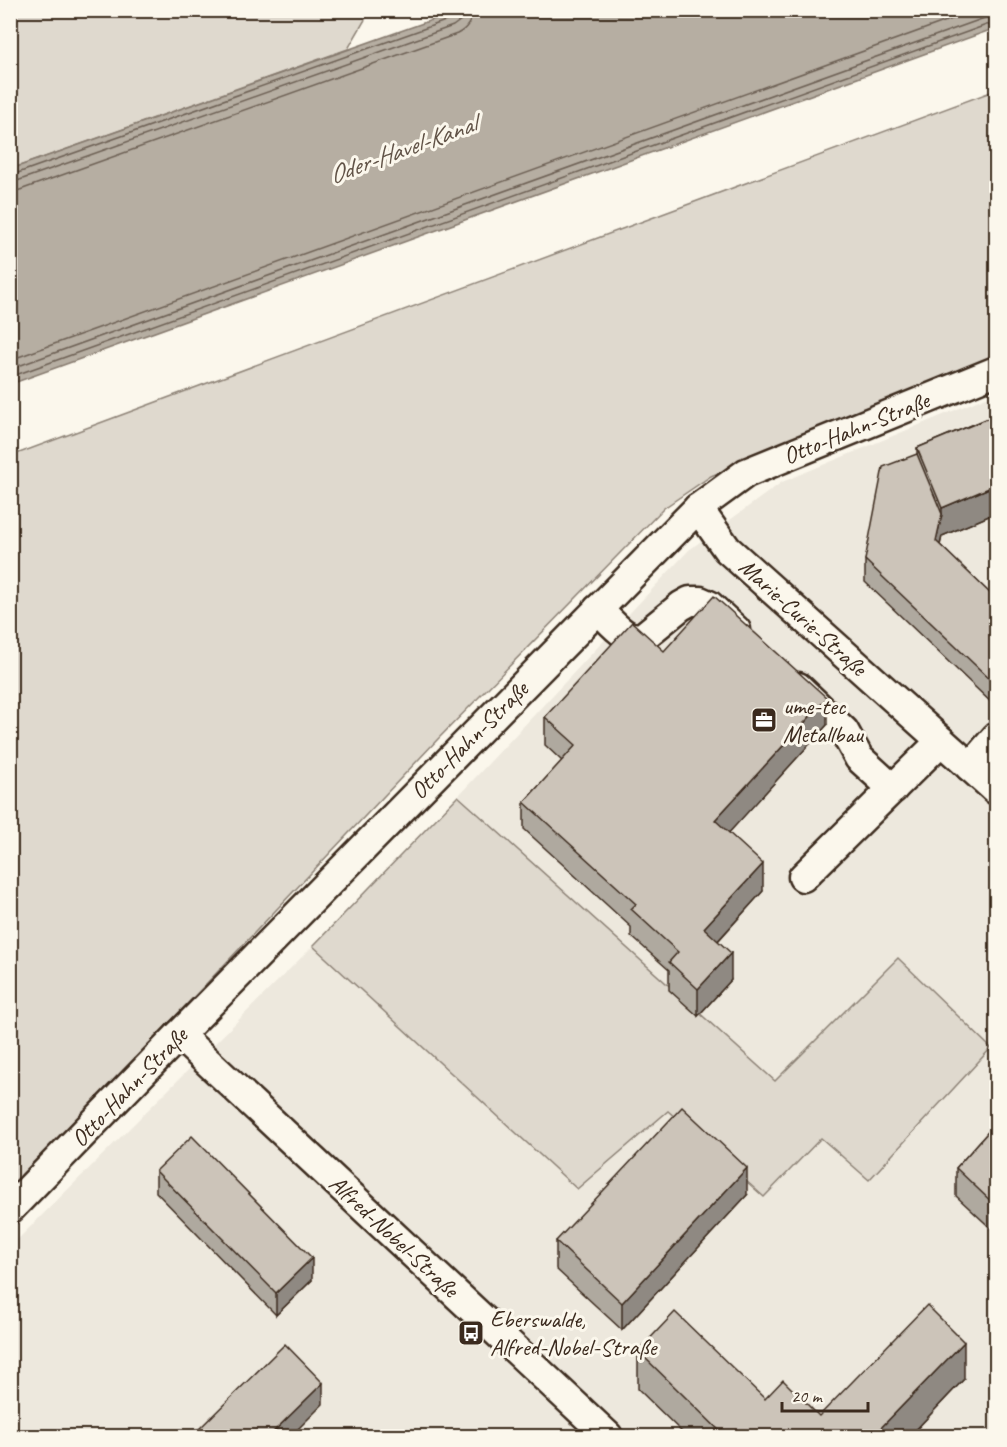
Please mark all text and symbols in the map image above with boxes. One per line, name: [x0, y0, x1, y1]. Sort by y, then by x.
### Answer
water label: Oder-Havel-Kanal: [324, 105, 489, 191]
street label: Otto-Hahn-Straße: [779, 384, 935, 471]
street label: Marie-Curie-Straße: [733, 552, 875, 684]
street label: Otto-Hahn-Straße: [404, 673, 536, 805]
place label: ume-tec Metallbau: [783, 691, 865, 749]
office icon: ume-tec Metallbau: [749, 705, 779, 735]
street label: Otto-Hahn-Straße: [64, 1019, 195, 1153]
street label: Alfred-Nobel-Straße: [323, 1168, 467, 1305]
place label: Eberswalde, Alfred-Nobel-Straße: [490, 1304, 659, 1362]
bus stop icon: Eberswalde, Alfred-Nobel-Straße: [456, 1318, 486, 1348]
scale bar: [782, 1375, 868, 1413]
text: 20 m: [791, 1385, 824, 1407]

